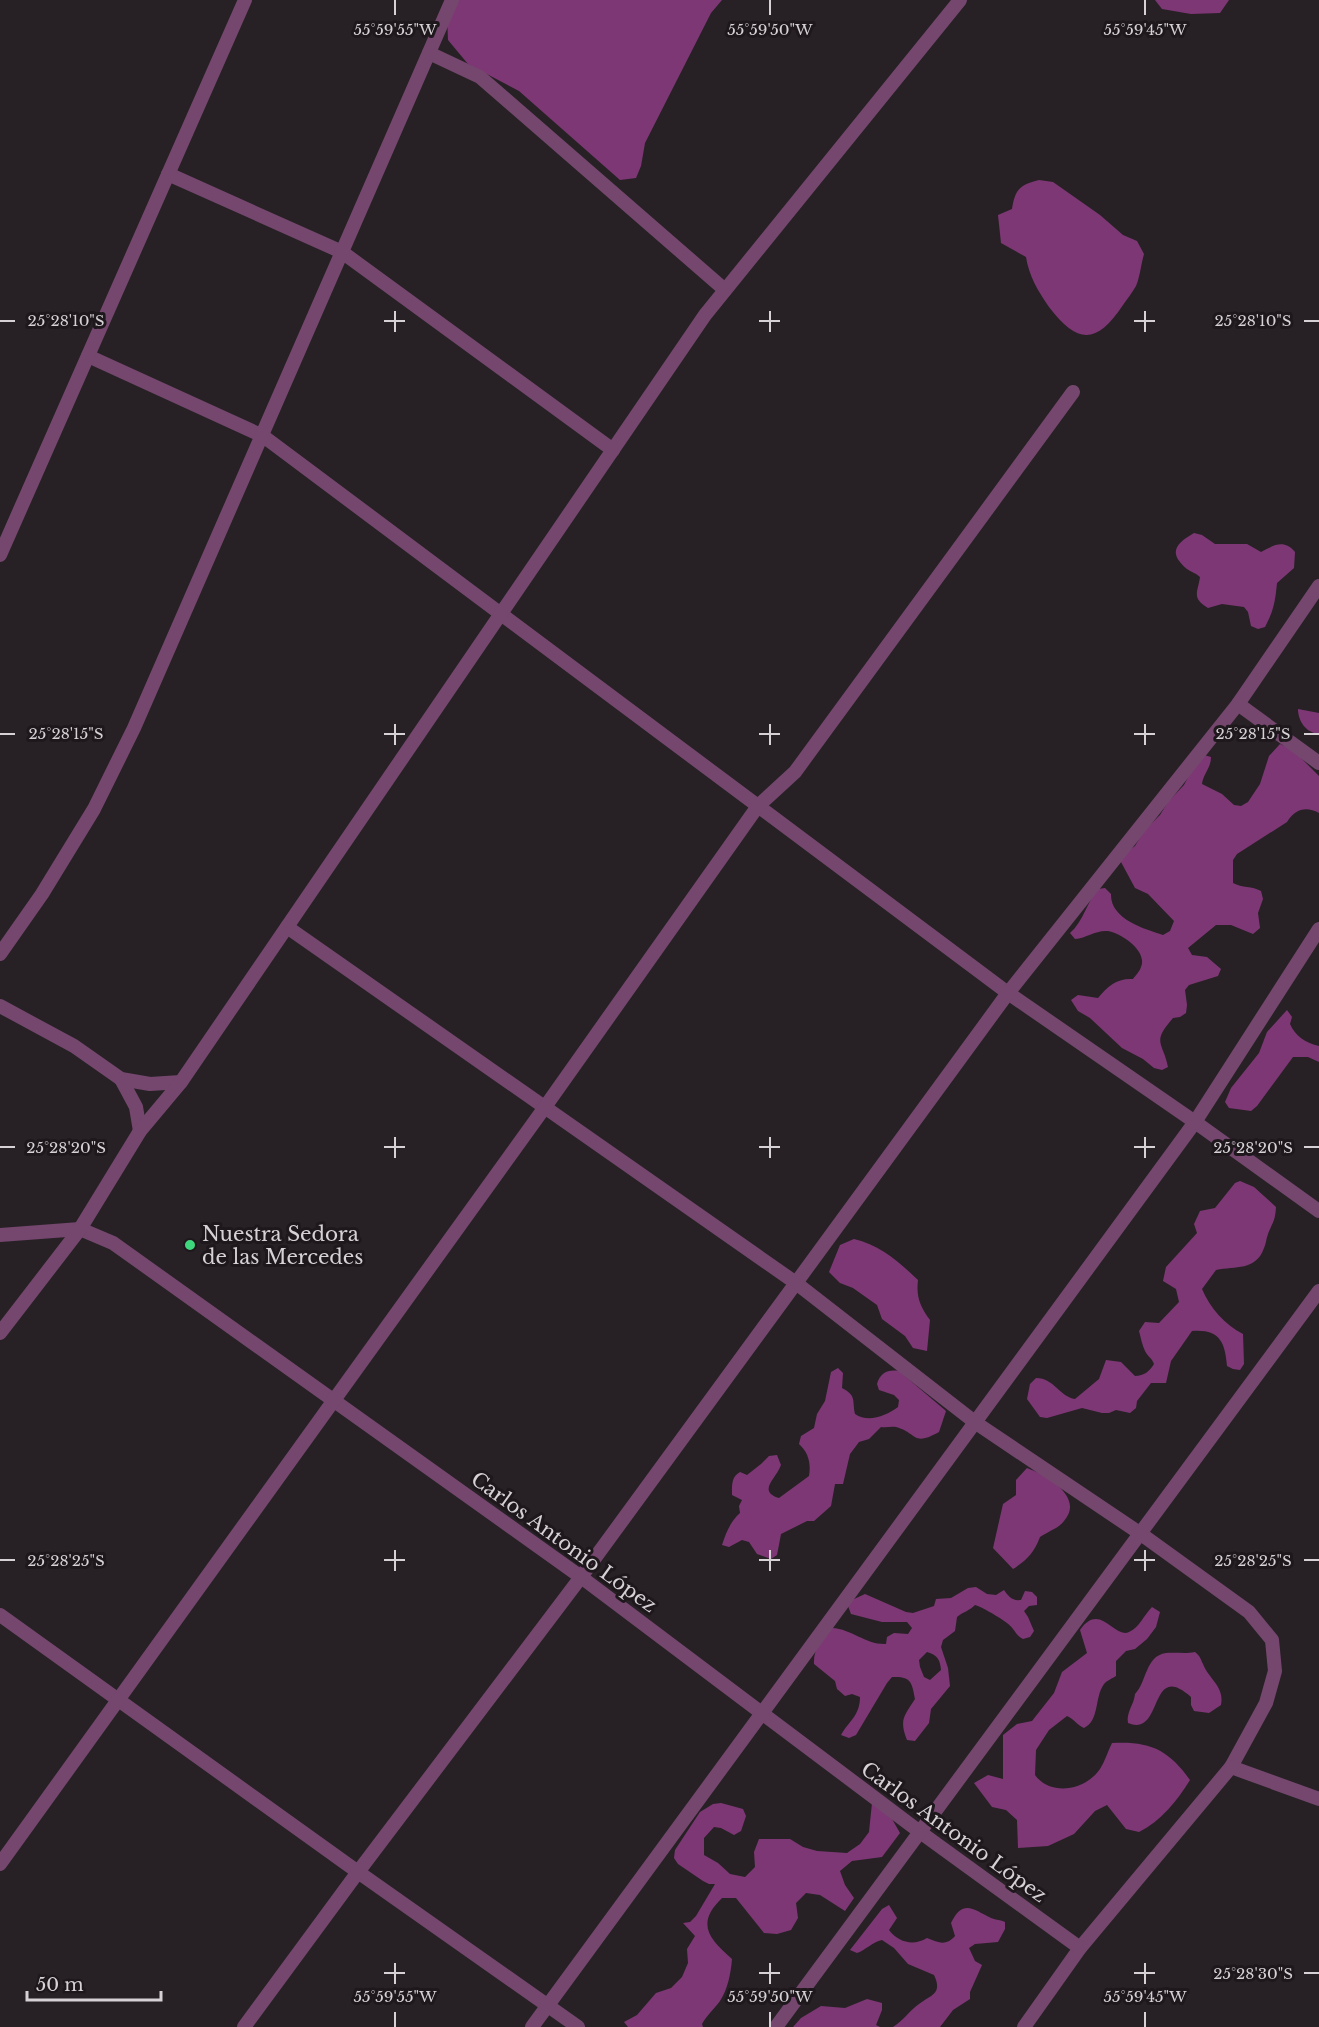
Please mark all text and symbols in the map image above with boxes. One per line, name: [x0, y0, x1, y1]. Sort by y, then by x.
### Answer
text: 55°59'55"W: [353, 20, 437, 39]
text: 55°59'50"W: [727, 20, 813, 39]
text: 55°59'45"W: [1103, 20, 1187, 39]
text: 25°28'10"S: [27, 311, 105, 330]
text: 25°28'10"S: [1214, 311, 1292, 330]
text: 25°28'15"S: [29, 724, 103, 743]
text: 25°28'15"S: [1216, 724, 1290, 743]
text: 25°28'20"S: [26, 1138, 106, 1157]
text: 25°28'20"S: [1213, 1138, 1293, 1157]
place label: Nuestra Sedora de las Mercedes: [202, 1222, 363, 1269]
marker: Nuestra Sedora de las Mercedes: [183, 1238, 197, 1252]
street label: Carlos Antonio López: [467, 1467, 661, 1617]
text: 25°28'25"S: [27, 1551, 105, 1570]
text: 25°28'25"S: [1214, 1551, 1292, 1570]
street label: Carlos Antonio López: [857, 1757, 1051, 1907]
scale bar: [27, 1964, 160, 2002]
text: 25°28'30"S: [1213, 1964, 1293, 1983]
text: 50 m: [36, 1974, 84, 1996]
text: 55°59'55"W: [353, 1987, 437, 2006]
text: 55°59'50"W: [727, 1987, 813, 2006]
text: 55°59'45"W: [1103, 1987, 1187, 2006]

